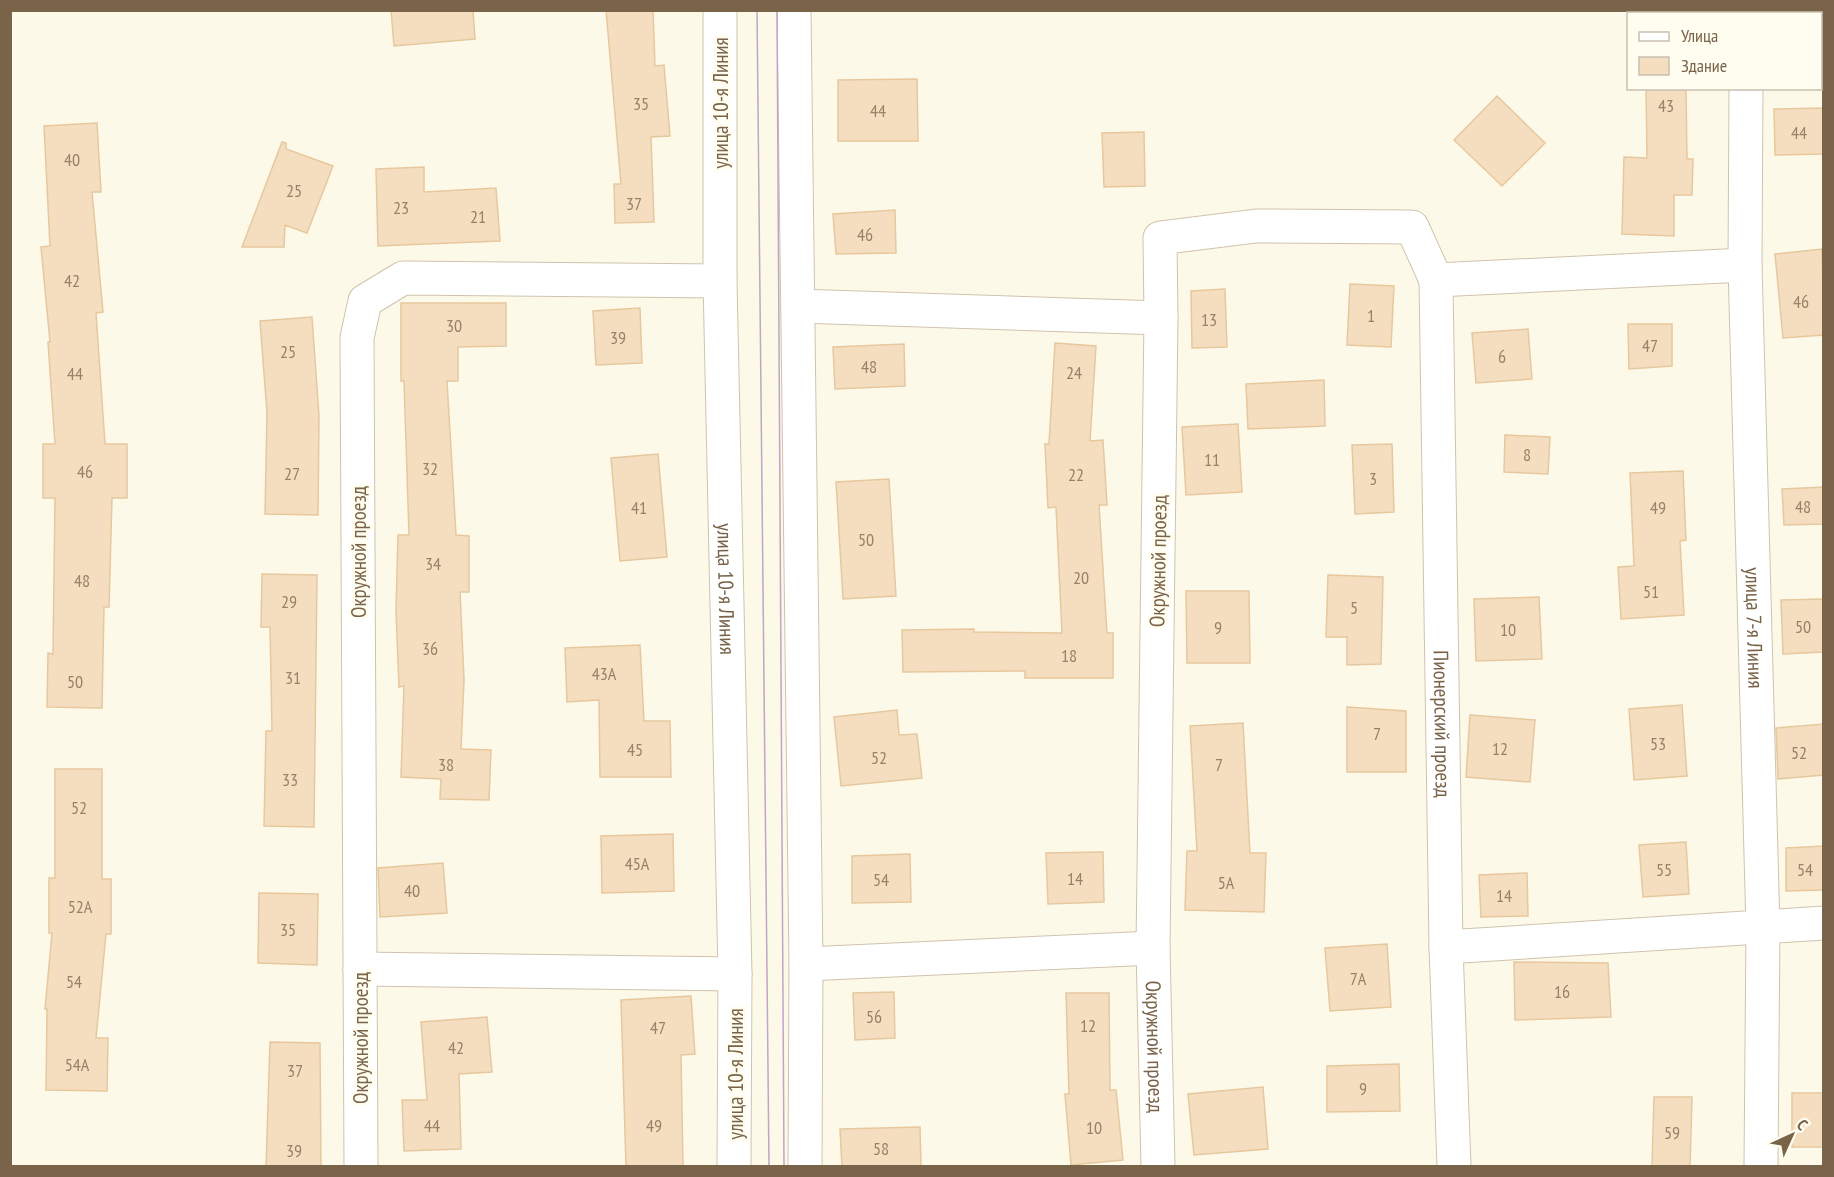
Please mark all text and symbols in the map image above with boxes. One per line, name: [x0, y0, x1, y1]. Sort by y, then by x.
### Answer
legend: [1627, 12, 1822, 90]
text: Улица: [1681, 24, 1718, 47]
street label: улица 10-я Линия: [707, 37, 734, 169]
text: Здание: [1681, 54, 1727, 77]
house number: 35: [633, 92, 649, 115]
house number: 43: [1658, 94, 1674, 117]
house number: 44: [870, 99, 886, 122]
house number: 44: [1791, 121, 1807, 144]
house number: 40: [64, 148, 80, 171]
house number: 25: [286, 179, 302, 202]
house number: 37: [626, 192, 642, 215]
house number: 23: [393, 196, 409, 219]
house number: 21: [470, 205, 486, 228]
house number: 46: [857, 223, 873, 246]
house number: 42: [64, 269, 80, 292]
house number: 46: [1793, 290, 1809, 313]
house number: 1: [1367, 304, 1375, 327]
house number: 13: [1201, 308, 1217, 331]
house number: 30: [446, 314, 462, 337]
house number: 39: [610, 326, 626, 349]
house number: 47: [1642, 334, 1658, 357]
house number: 25: [280, 340, 296, 363]
house number: 6: [1498, 345, 1506, 368]
house number: 48: [861, 355, 877, 378]
house number: 24: [1066, 361, 1082, 384]
house number: 44: [67, 362, 83, 385]
house number: 8: [1523, 443, 1531, 466]
house number: 11: [1204, 448, 1220, 471]
house number: 32: [422, 457, 438, 480]
house number: 46: [77, 460, 93, 483]
house number: 27: [284, 462, 300, 485]
house number: 22: [1068, 463, 1084, 486]
house number: 3: [1369, 467, 1377, 490]
street label: Окружной проезд: [345, 486, 372, 618]
street label: Окружной проезд: [1143, 495, 1173, 627]
house number: 48: [1795, 495, 1811, 518]
house number: 41: [631, 496, 647, 519]
house number: 49: [1650, 496, 1666, 519]
street label: улица 10-я Линия: [712, 523, 742, 655]
house number: 50: [858, 528, 874, 551]
house number: 34: [425, 552, 441, 575]
house number: 20: [1073, 566, 1089, 589]
street label: улица 7-я Линия: [1740, 567, 1770, 689]
house number: 48: [74, 569, 90, 592]
house number: 51: [1643, 580, 1659, 603]
house number: 29: [281, 590, 297, 613]
house number: 5: [1350, 596, 1358, 619]
house number: 50: [1795, 615, 1811, 638]
house number: 9: [1214, 616, 1222, 639]
house number: 10: [1500, 618, 1516, 641]
house number: 36: [422, 637, 438, 660]
house number: 18: [1061, 644, 1077, 667]
street label: Пионерский проезд: [1428, 650, 1457, 798]
house number: 43А: [592, 662, 617, 685]
house number: 31: [285, 666, 301, 689]
house number: 50: [67, 670, 83, 693]
house number: 7: [1373, 722, 1381, 745]
house number: 53: [1650, 732, 1666, 755]
house number: 12: [1492, 737, 1508, 760]
house number: 45: [627, 738, 643, 761]
house number: 52: [1791, 741, 1807, 764]
house number: 52: [871, 746, 887, 769]
house number: 38: [438, 753, 454, 776]
house number: 7: [1215, 753, 1223, 776]
house number: 33: [282, 768, 298, 791]
house number: 52: [71, 796, 87, 819]
house number: 45А: [625, 852, 650, 875]
house number: 55: [1656, 858, 1672, 881]
house number: 54: [1797, 858, 1813, 881]
house number: 14: [1067, 867, 1083, 890]
house number: 54: [873, 868, 889, 891]
house number: 5А: [1218, 871, 1235, 894]
house number: 40: [404, 879, 420, 902]
house number: 14: [1496, 884, 1512, 907]
house number: 52А: [68, 895, 93, 918]
house number: 35: [280, 918, 296, 941]
house number: 7А: [1350, 967, 1367, 990]
house number: 54: [66, 970, 82, 993]
street label: Окружной проезд: [347, 972, 374, 1104]
street label: Окружной проезд: [1140, 980, 1170, 1113]
house number: 16: [1554, 980, 1570, 1003]
house number: 56: [866, 1005, 882, 1028]
street label: улица 10-я Линия: [722, 1008, 749, 1140]
house number: 12: [1080, 1014, 1096, 1037]
house number: 47: [650, 1016, 666, 1039]
house number: 42: [448, 1036, 464, 1059]
house number: 54А: [65, 1053, 90, 1076]
house number: 37: [287, 1059, 303, 1082]
house number: 9: [1359, 1077, 1367, 1100]
north arrow: [1762, 1105, 1822, 1165]
house number: 44: [424, 1114, 440, 1137]
house number: 49: [646, 1114, 662, 1137]
text: С: [1793, 1115, 1813, 1135]
house number: 10: [1086, 1116, 1102, 1139]
house number: 59: [1664, 1121, 1680, 1144]
house number: 58: [873, 1137, 889, 1160]
house number: 39: [286, 1139, 302, 1162]

